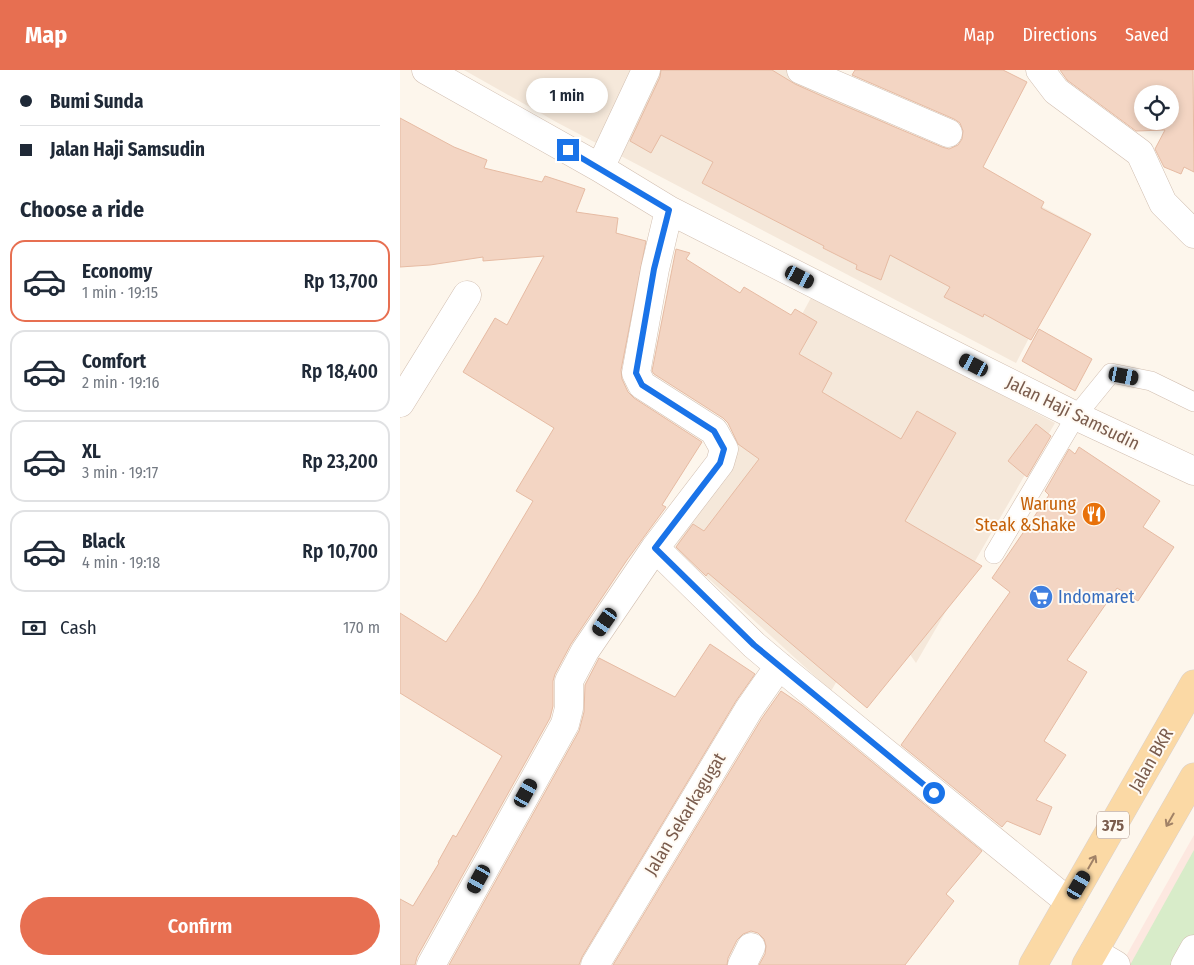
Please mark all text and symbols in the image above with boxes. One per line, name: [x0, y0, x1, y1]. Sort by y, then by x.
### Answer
text: Map: [25, 21, 67, 49]
text: Map: [963, 24, 995, 46]
text: Directions: [1023, 24, 1097, 46]
text: Saved: [1125, 24, 1169, 46]
callout: 1 min: [527, 78, 609, 112]
map controls: [1134, 85, 1179, 130]
button: locate: [1134, 85, 1179, 130]
text: 1 min: [550, 86, 584, 105]
text: Bumi Sunda: [50, 90, 143, 113]
text: Jalan Haji Samsudin: [50, 138, 205, 161]
route end: [557, 139, 579, 161]
text: Choose a ride: [20, 196, 144, 223]
icon: car: [22, 259, 67, 304]
text: Economy: [82, 260, 152, 283]
car: [783, 264, 816, 290]
text: Rp 13,700: [304, 270, 378, 293]
text: 1 min · 19:15: [82, 283, 158, 302]
icon: car: [22, 349, 67, 394]
text: Comfort: [82, 350, 146, 373]
car: [957, 352, 990, 378]
text: Rp 18,400: [301, 360, 378, 383]
car: [1107, 366, 1140, 386]
street label: Jalan Haji Samsudin: [1003, 371, 1143, 455]
text: 2 min · 19:16: [82, 373, 159, 392]
icon: car: [22, 439, 67, 484]
text: XL: [82, 440, 101, 463]
text: Rp 23,200: [302, 450, 378, 473]
text: 3 min · 19:17: [82, 463, 158, 482]
place label: Warung Steak &Shake: [975, 493, 1077, 536]
restaurant icon: Warung Steak &Shake: [1081, 501, 1107, 527]
icon: car: [22, 529, 67, 574]
text: Black: [82, 530, 125, 553]
text: Rp 10,700: [302, 540, 378, 563]
text: 4 min · 19:18: [82, 553, 160, 572]
supermarket icon: Indomaret: [1028, 584, 1054, 610]
place label: Indomaret: [1058, 586, 1135, 608]
car: [590, 605, 619, 639]
icon: cash: [20, 614, 48, 642]
text: Cash: [60, 616, 97, 639]
text: 170 m: [343, 618, 380, 637]
street label: Jalan BKR: [1124, 724, 1178, 796]
street label: Jalan Sekarkagugat: [640, 749, 730, 879]
car: [512, 776, 539, 810]
route start: [923, 782, 945, 804]
road number: 375: [1097, 812, 1129, 838]
one-way arrow: [1164, 812, 1174, 826]
one-way arrow: [1088, 855, 1097, 870]
car: [465, 862, 492, 896]
car: [1065, 868, 1092, 902]
button: Confirm: [20, 897, 380, 955]

